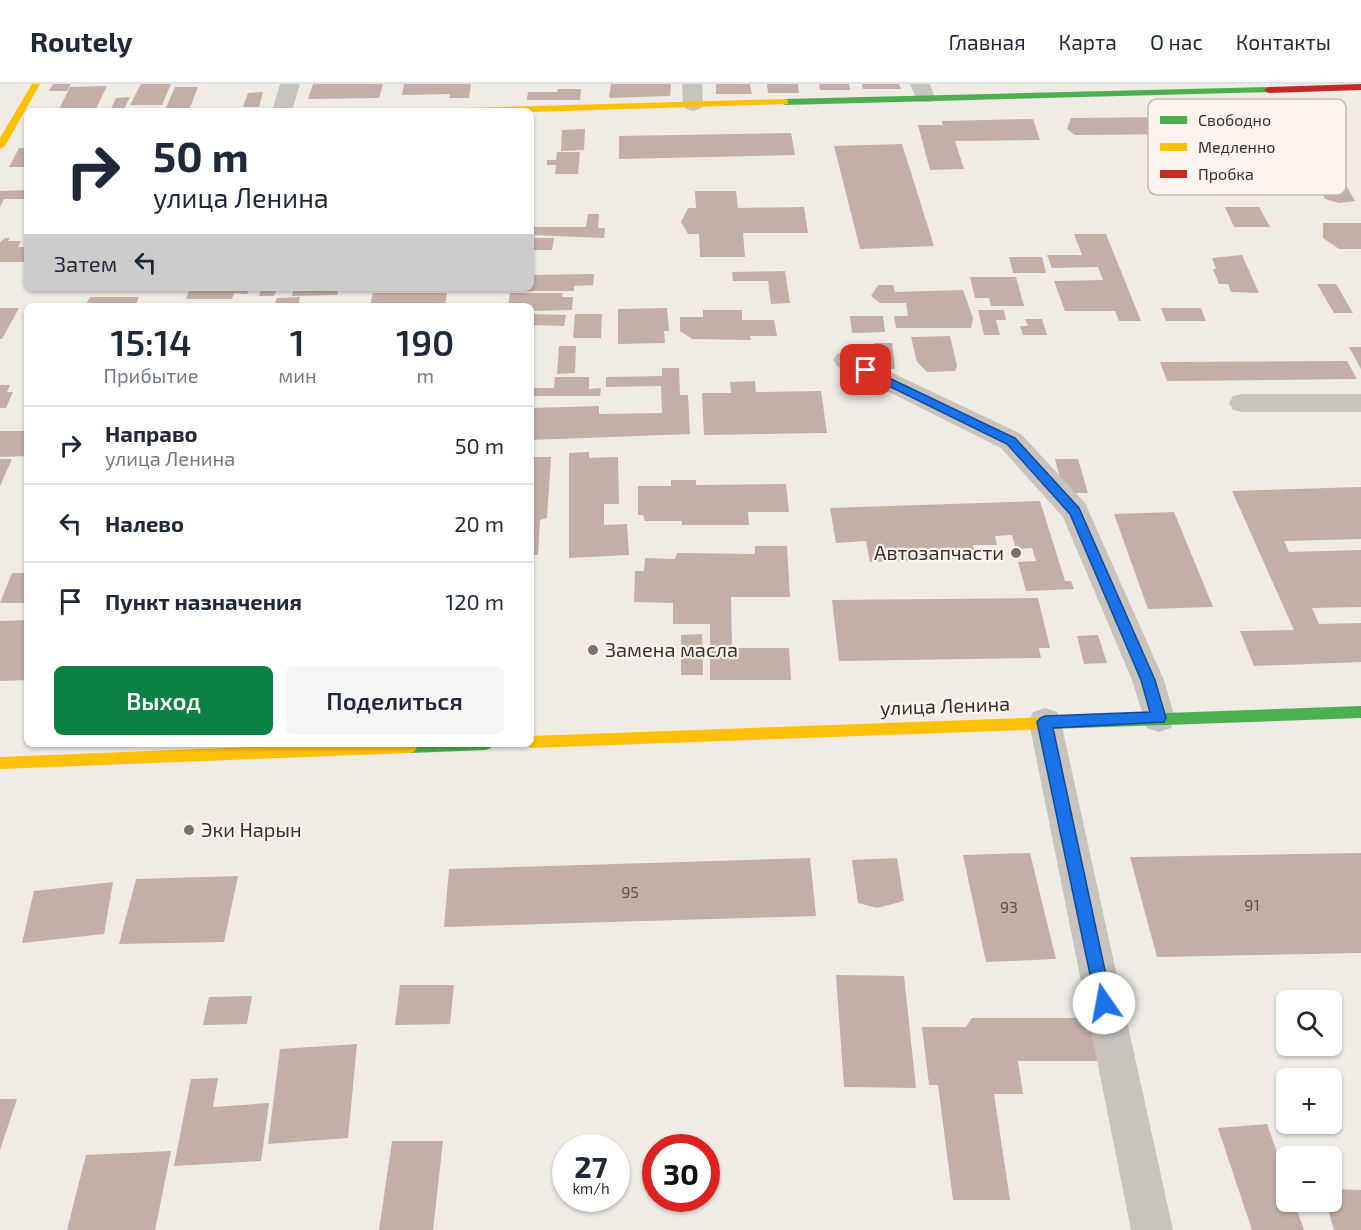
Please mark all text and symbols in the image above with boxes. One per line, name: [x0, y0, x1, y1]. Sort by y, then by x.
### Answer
text: Routely: [30, 24, 133, 58]
text: Главная: [949, 29, 1026, 54]
text: Карта: [1059, 29, 1117, 54]
text: О нас: [1150, 29, 1203, 54]
text: Контакты: [1236, 29, 1331, 54]
legend: [1148, 99, 1346, 195]
text: Свободно: [1198, 110, 1271, 129]
text: 50 m: [153, 130, 249, 180]
icon: right: [54, 132, 132, 210]
text: Медленно: [1198, 137, 1275, 156]
text: Пробка: [1198, 164, 1254, 183]
text: улица Ленина: [153, 181, 329, 213]
icon: left: [129, 246, 162, 279]
text: Затем: [54, 250, 117, 276]
text: 15:14: [110, 320, 192, 363]
text: 1: [290, 320, 305, 363]
text: 190: [396, 320, 454, 363]
pin: [840, 344, 891, 395]
icon: arrive: [849, 353, 882, 386]
text: Прибытие: [104, 363, 199, 387]
text: мин: [278, 363, 317, 387]
text: m: [416, 363, 434, 387]
text: Направо: [105, 420, 198, 446]
icon: right: [54, 429, 87, 462]
text: 50 m: [455, 432, 504, 458]
text: улица Ленина: [105, 446, 235, 470]
icon: left: [54, 507, 87, 540]
text: Налево: [105, 510, 184, 536]
text: 20 m: [454, 510, 504, 536]
place label: Автозапчасти: [874, 540, 1004, 564]
marker: Автозапчасти: [1009, 546, 1023, 560]
icon: arrive: [54, 585, 87, 618]
text: Пункт назначения: [105, 588, 302, 614]
text: 120 m: [445, 588, 504, 614]
place label: Замена масла: [605, 637, 738, 661]
marker: Замена масла: [586, 643, 600, 657]
button: Выход: [54, 666, 273, 735]
button: Поделиться: [285, 666, 504, 735]
street label: улица Ленина: [879, 691, 1010, 720]
place label: Эки Нарын: [201, 817, 302, 841]
marker: Эки Нарын: [182, 823, 196, 837]
house number: 95: [621, 882, 639, 901]
house number: 91: [1244, 895, 1260, 914]
house number: 93: [1000, 897, 1018, 916]
position arrow: [1072, 971, 1136, 1035]
map controls: [1276, 990, 1342, 1212]
button: search: [1276, 990, 1342, 1056]
button: +: [1276, 1068, 1342, 1134]
speed limit sign: 30: [642, 1134, 720, 1212]
button: −: [1276, 1146, 1342, 1212]
text: 27: [574, 1148, 608, 1184]
text: km/h: [572, 1179, 610, 1197]

